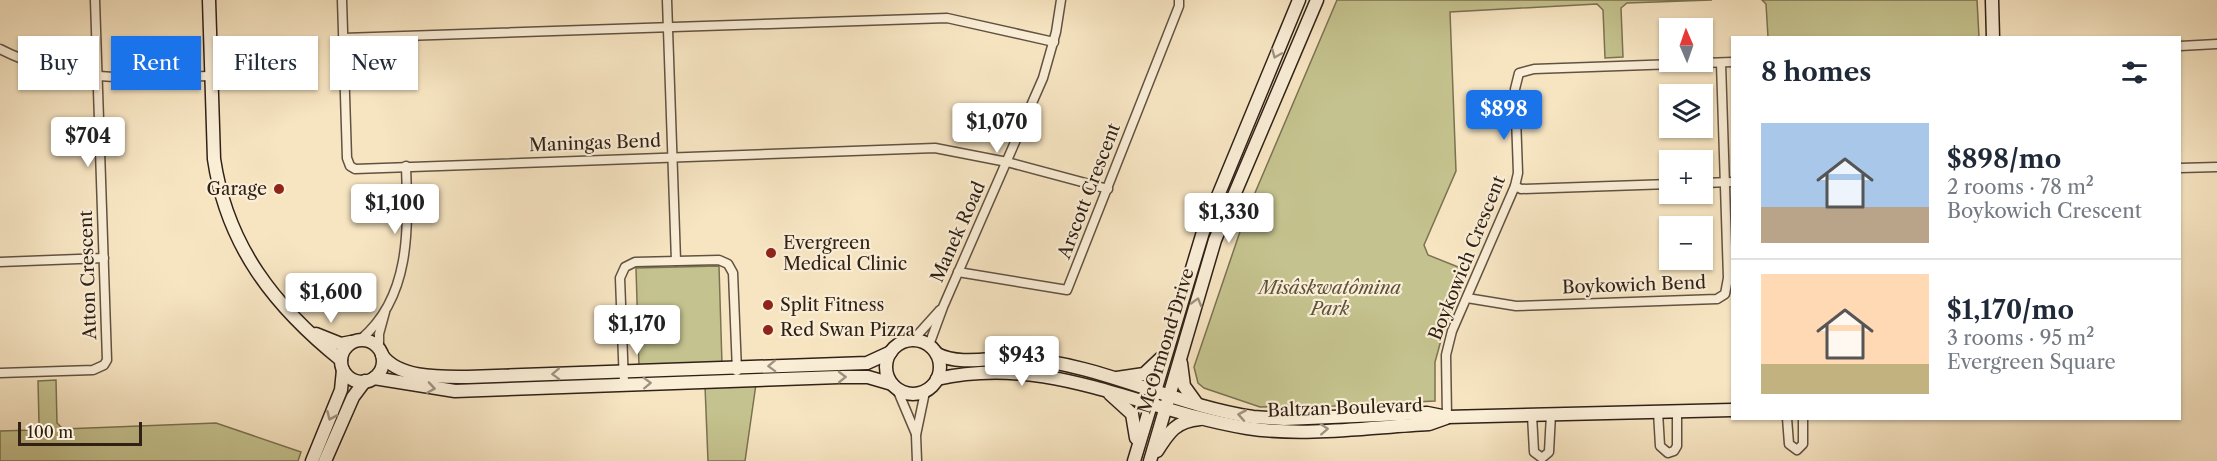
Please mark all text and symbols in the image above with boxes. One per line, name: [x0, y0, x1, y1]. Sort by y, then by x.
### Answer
north arrow: [1659, 18, 1713, 72]
map controls: [1659, 18, 1713, 270]
chip: Buy: [18, 36, 99, 90]
chip: Rent: [111, 36, 201, 90]
chip: Filters: [213, 36, 318, 90]
chip: New: [330, 36, 418, 90]
one-way arrow: [1271, 47, 1283, 58]
text: 8 homes: [1761, 56, 1871, 88]
icon: filters: [2118, 56, 2151, 89]
button: layers: [1659, 84, 1713, 138]
pin: $898: [1468, 90, 1540, 141]
text: $898: [1480, 97, 1528, 121]
pin: $1,070: [948, 103, 1046, 154]
text: $1,070: [966, 110, 1028, 134]
pin: $704: [52, 117, 124, 168]
street label: Arscott Crescent: [1053, 120, 1125, 263]
text: $704: [65, 124, 111, 148]
street label: Maningas Bend: [529, 130, 661, 156]
text: $898/mo: [1947, 143, 2061, 175]
icon: home: [1809, 147, 1881, 219]
button: +: [1659, 150, 1713, 204]
street label: Boykowich Crescent: [1424, 172, 1510, 343]
text: 2 rooms · 78 m²: [1947, 175, 2094, 199]
place label: Garage: [207, 178, 267, 200]
street label: Manek Road: [926, 178, 990, 286]
marker: Garage: [272, 182, 286, 196]
pin: $1,100: [346, 184, 444, 235]
text: $1,100: [365, 191, 425, 215]
pin: $1,330: [1180, 193, 1278, 244]
text: Boykowich Crescent: [1947, 199, 2142, 223]
text: $1,330: [1198, 200, 1260, 224]
street label: Atton Crescent: [75, 209, 101, 341]
button: −: [1659, 216, 1713, 270]
place label: Evergreen Medical Clinic: [783, 232, 907, 275]
marker: Evergreen Medical Clinic: [764, 246, 778, 260]
street label: McOrmond Drive: [1133, 265, 1199, 417]
street label: Boykowich Bend: [1562, 271, 1706, 299]
pin: $1,600: [282, 273, 380, 324]
park label: Misâskwatômina Park: [1257, 277, 1401, 320]
text: $1,600: [299, 280, 363, 304]
place label: Split Fitness: [780, 294, 884, 316]
text: $1,170/mo: [1947, 294, 2074, 326]
marker: Split Fitness: [761, 298, 775, 312]
one-way arrow: [1190, 298, 1202, 308]
icon: home: [1809, 298, 1881, 370]
pin: $1,170: [588, 305, 686, 356]
text: $1,170: [608, 312, 666, 336]
place label: Red Swan Pizza: [780, 319, 915, 341]
marker: Red Swan Pizza: [761, 323, 775, 337]
text: 3 rooms · 95 m²: [1947, 326, 2094, 350]
pin: $943: [986, 336, 1058, 387]
text: $943: [999, 343, 1045, 367]
text: Evergreen Square: [1947, 350, 2116, 374]
one-way arrow: [767, 359, 776, 372]
one-way arrow: [551, 368, 560, 380]
one-way arrow: [838, 371, 847, 383]
one-way arrow: [643, 377, 652, 390]
one-way arrow: [426, 381, 436, 394]
street label: Baltzan Boulevard: [1267, 394, 1423, 422]
one-way arrow: [1237, 409, 1247, 422]
one-way arrow: [326, 410, 338, 421]
scale bar: [18, 419, 142, 446]
text: 100 m: [27, 422, 73, 442]
one-way arrow: [1320, 423, 1329, 436]

